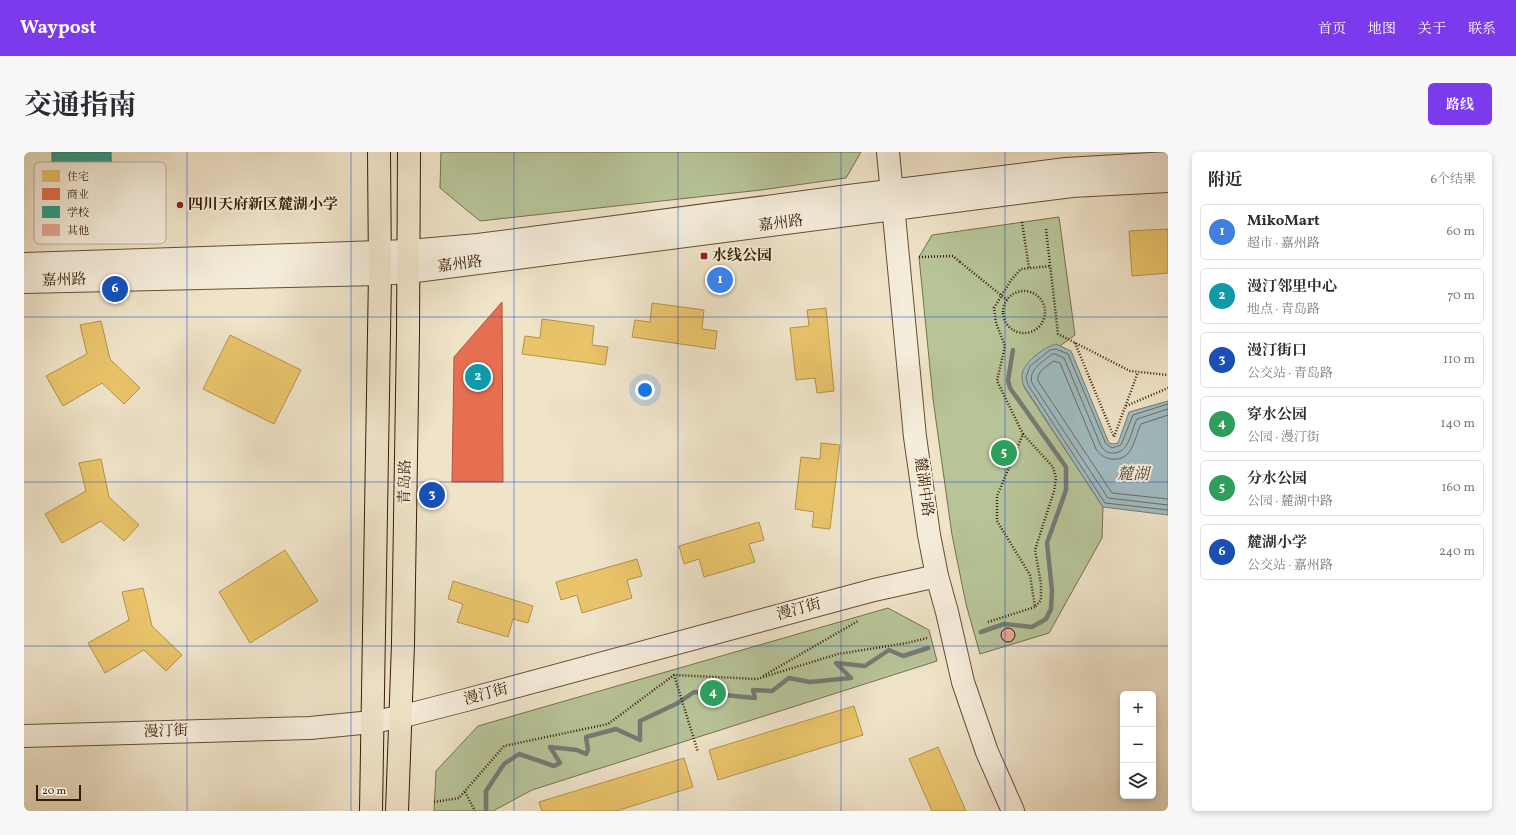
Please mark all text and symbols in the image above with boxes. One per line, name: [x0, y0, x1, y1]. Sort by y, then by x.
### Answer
text: Waypost: [20, 15, 96, 41]
text: 首页: [1318, 20, 1346, 39]
text: 地图: [1368, 20, 1396, 39]
text: 关于: [1418, 20, 1446, 39]
text: 联系: [1468, 20, 1496, 39]
button: 路线: [1428, 83, 1492, 125]
text: 交通指南: [24, 87, 136, 126]
legend: [34, 162, 166, 244]
text: 附近: [1208, 169, 1242, 192]
text: 住宅: [67, 170, 89, 185]
text: 6个结果: [1430, 171, 1476, 189]
text: 商业: [67, 188, 89, 203]
place label: 四川天府新区麓湖小学: [188, 195, 338, 216]
marker: 四川天府新区麓湖小学: [175, 200, 185, 210]
text: 学校: [67, 206, 89, 221]
street label: 嘉州路: [757, 211, 805, 237]
text: MikoMart: [1247, 211, 1320, 232]
text: 1: [1219, 223, 1225, 241]
text: 60 m: [1447, 223, 1475, 241]
text: 其他: [67, 224, 89, 239]
text: 超市 · 嘉州路: [1247, 235, 1320, 253]
place label: 水线公园: [712, 246, 772, 267]
marker: 水线公园: [699, 251, 709, 261]
street label: 嘉州路: [436, 252, 484, 278]
pin: 1: [707, 265, 733, 295]
street label: 嘉州路: [41, 270, 87, 292]
pin: 6: [102, 274, 128, 304]
text: 漫汀邻里中心: [1247, 277, 1337, 298]
text: 2: [1219, 287, 1225, 305]
text: 70 m: [1447, 287, 1475, 305]
text: 地点 · 青岛路: [1247, 301, 1320, 319]
text: 漫汀街口: [1247, 341, 1307, 362]
text: 3: [1219, 351, 1225, 369]
text: 110 m: [1443, 351, 1475, 369]
pin: 2: [465, 362, 491, 392]
text: 公交站 · 青岛路: [1247, 365, 1333, 383]
your location: [635, 380, 655, 400]
text: 穿水公园: [1247, 405, 1307, 426]
text: 4: [1218, 415, 1226, 433]
text: 140 m: [1441, 415, 1475, 433]
text: 公园 · 漫汀街: [1247, 429, 1320, 447]
pin: 5: [991, 438, 1017, 468]
street label: 麓湖中路: [908, 456, 938, 518]
street label: 青岛路: [395, 459, 417, 505]
water label: 麓湖: [1117, 464, 1152, 486]
text: 分水公园: [1247, 469, 1307, 490]
text: 5: [1219, 479, 1225, 497]
text: 160 m: [1441, 479, 1475, 497]
pin: 3: [419, 480, 445, 510]
text: 公园 · 麓湖中路: [1247, 493, 1333, 511]
text: 麓湖小学: [1247, 533, 1307, 554]
text: 6: [1218, 543, 1226, 561]
text: 240 m: [1439, 543, 1475, 561]
text: 公交站 · 嘉州路: [1247, 557, 1333, 575]
street label: 漫汀街: [775, 594, 823, 626]
pin: 4: [700, 678, 726, 708]
street label: 漫汀街: [462, 679, 510, 711]
map controls: [1120, 691, 1156, 799]
button: +: [1120, 691, 1156, 727]
street label: 漫汀街: [143, 721, 189, 743]
button: −: [1120, 727, 1156, 763]
button: layers: [1120, 763, 1156, 799]
scale bar: [36, 783, 81, 802]
text: 20 m: [42, 784, 66, 799]

